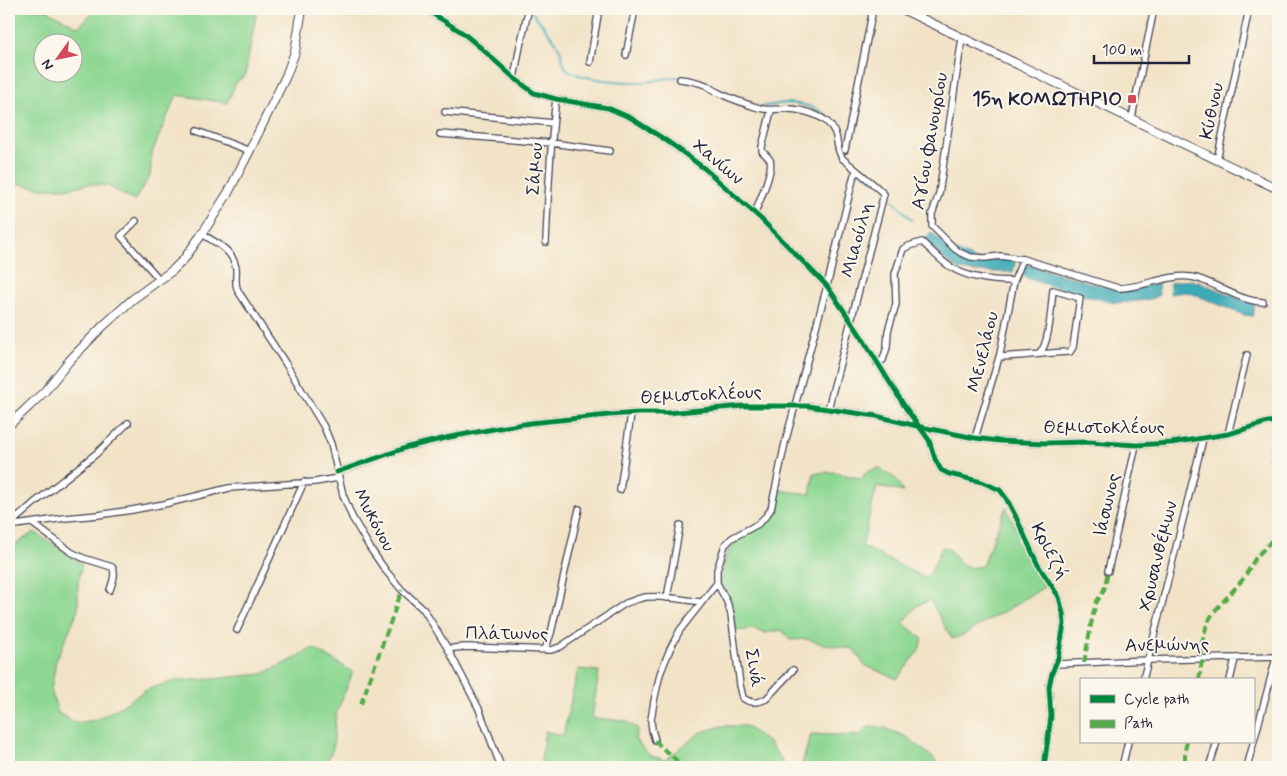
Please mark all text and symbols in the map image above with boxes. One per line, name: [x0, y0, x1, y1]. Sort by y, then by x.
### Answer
north arrow: [32, 32, 82, 82]
scale bar: [1094, 32, 1190, 64]
text: 100 m: [1102, 41, 1142, 61]
text: N: [38, 56, 58, 73]
street label: Αγίου Φανουρίου: [906, 70, 954, 212]
street label: Κύθνου: [1194, 80, 1230, 142]
place label: 15η ΚΟΜΩΤΗΡΙΟ: [972, 87, 1122, 112]
marker: 15η ΚΟΜΩΤΗΡΙΟ: [1126, 93, 1138, 105]
street label: Χανίων: [687, 133, 749, 191]
street label: Σάμου: [521, 142, 549, 196]
street label: Μιαούλη: [835, 199, 879, 281]
street label: Μενελάου: [961, 309, 1005, 395]
street label: Θεμιστοκλέους: [640, 379, 762, 411]
street label: Θεμιστοκλέους: [1043, 415, 1165, 440]
street label: Ιάσωνος: [1088, 471, 1126, 539]
street label: Μυκόνου: [347, 484, 401, 556]
street label: Χρυσανθέμων: [1132, 498, 1184, 614]
street label: Κριεζή: [1025, 518, 1075, 584]
street label: Πλάτωνος: [466, 621, 548, 646]
street label: Ανεμώνης: [1125, 632, 1209, 658]
street label: Σινά: [738, 647, 770, 689]
legend: [1080, 678, 1254, 744]
text: Cycle path: [1124, 690, 1189, 710]
text: Path: [1124, 714, 1153, 734]

